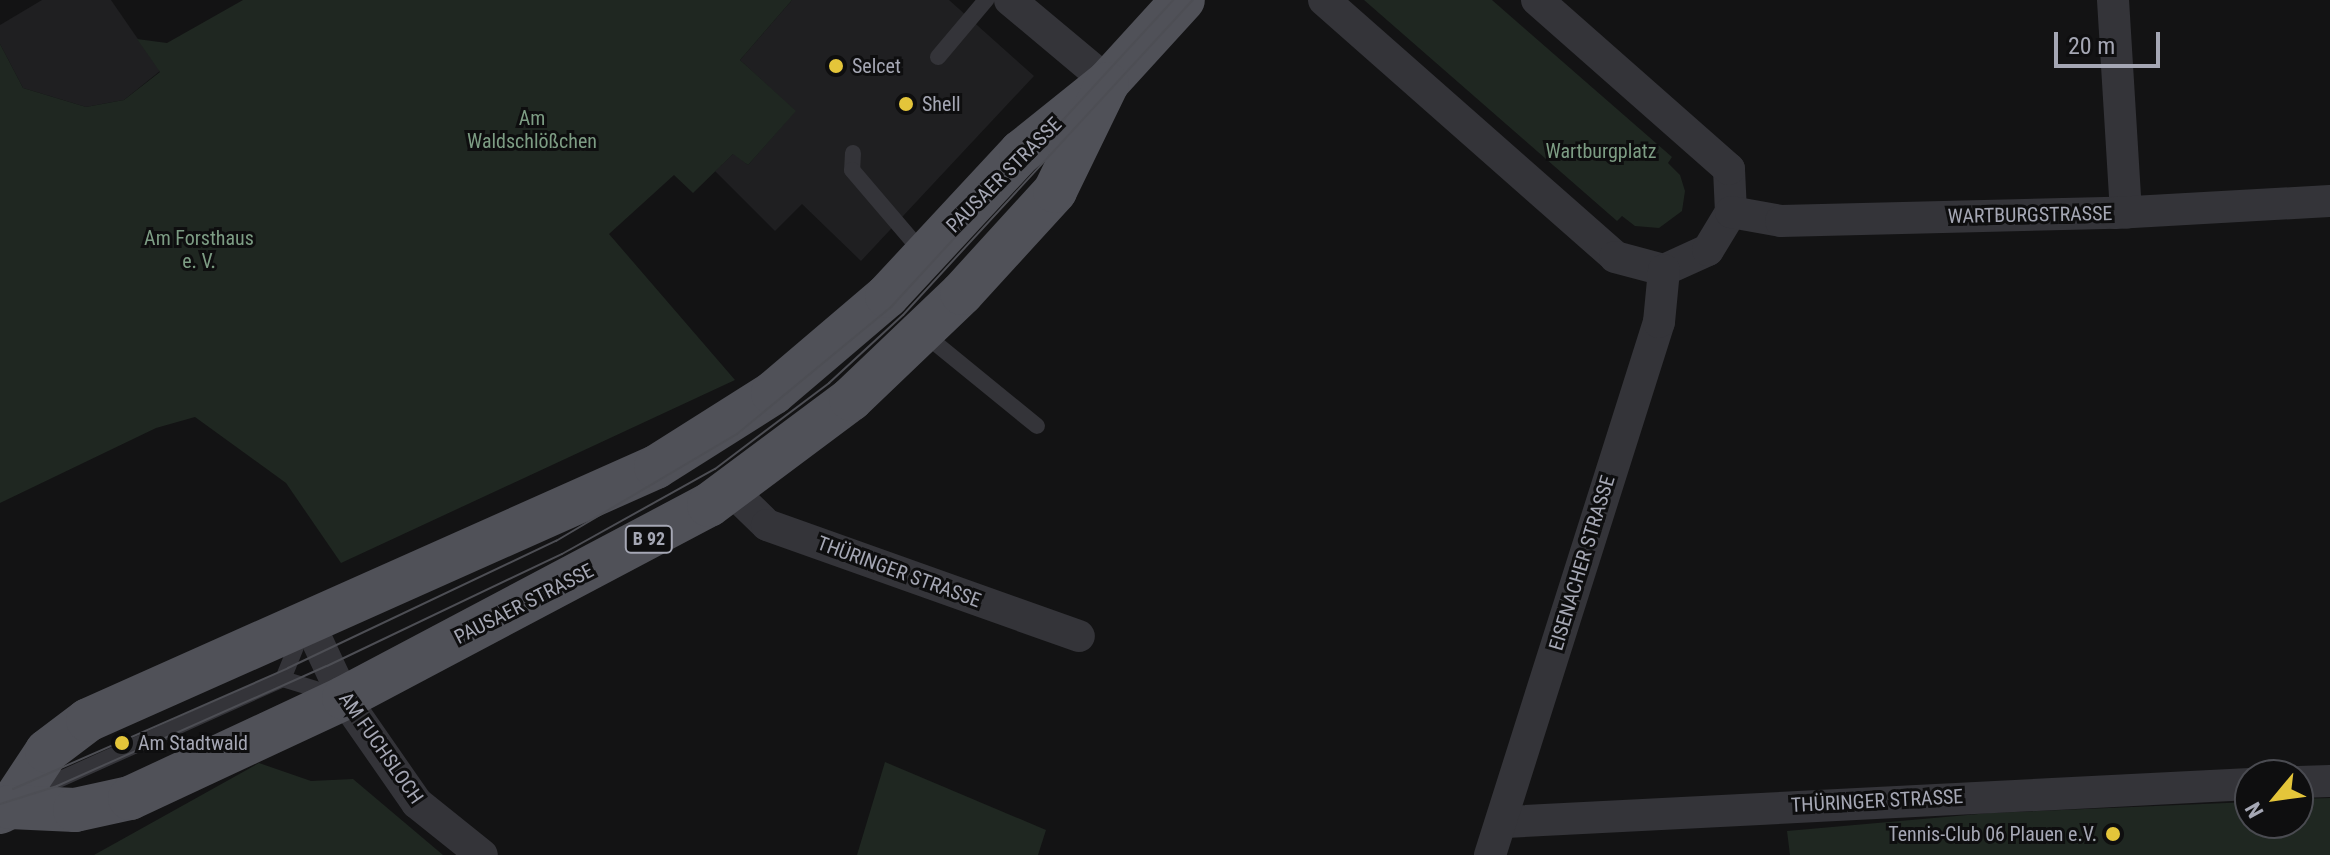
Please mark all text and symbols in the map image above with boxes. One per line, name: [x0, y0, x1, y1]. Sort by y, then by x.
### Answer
scale bar: [2058, 16, 2164, 66]
text: 20 m: [2068, 32, 2115, 60]
place label: Selcet: [852, 54, 901, 78]
marker: Selcet: [827, 57, 845, 75]
place label: Shell: [922, 92, 961, 116]
marker: Shell: [897, 95, 915, 113]
park label: Am Waldschlößchen: [467, 106, 597, 153]
street label: PAUSAER STRASSE: [941, 112, 1067, 238]
park label: Wartburgplatz: [1545, 139, 1657, 163]
street label: WARTBURGSTRASSE: [1947, 202, 2113, 228]
park label: Am Forsthaus e. V.: [144, 226, 254, 273]
street label: EISENACHER STRASSE: [1544, 473, 1620, 653]
road number: B 92: [623, 525, 675, 553]
street label: THÜRINGER STRASSE: [814, 531, 984, 613]
street label: PAUSAER STRASSE: [450, 559, 598, 649]
street label: AM FUCHSLOCH: [334, 688, 428, 808]
place label: Am Stadtwald: [138, 731, 248, 755]
marker: Am Stadtwald: [113, 734, 131, 752]
north arrow: [2234, 759, 2314, 839]
street label: THÜRINGER STRASSE: [1790, 784, 1964, 818]
text: N: [2240, 798, 2269, 822]
place label: Tennis-Club 06 Plauen e.V.: [1888, 822, 2097, 846]
marker: Tennis-Club 06 Plauen e.V.: [2104, 825, 2122, 843]

